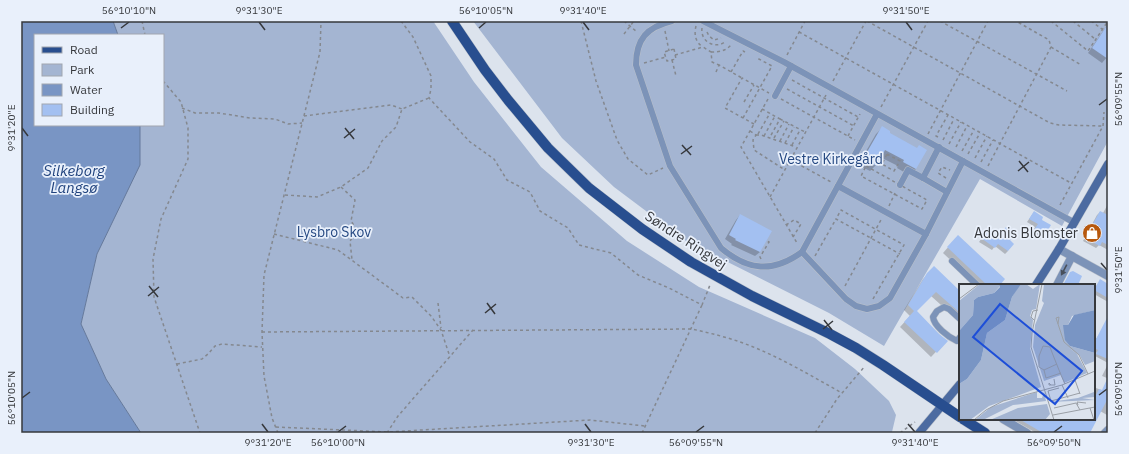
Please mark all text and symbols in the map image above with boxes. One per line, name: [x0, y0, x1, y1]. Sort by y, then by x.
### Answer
text: 56°10'10"N: [102, 4, 156, 17]
text: 9°31'30"E: [235, 4, 283, 17]
text: 56°10'05"N: [459, 4, 513, 17]
text: 9°31'40"E: [559, 4, 607, 17]
text: 9°31'50"E: [882, 4, 930, 17]
legend: [34, 34, 164, 126]
text: Road: [70, 42, 98, 57]
text: Park: [70, 62, 95, 77]
text: 56°09'55"N: [1112, 72, 1125, 126]
text: Water: [70, 82, 103, 97]
text: Building: [70, 102, 115, 117]
text: 9°31'20"E: [5, 104, 18, 152]
park label: Vestre Kirkegård: [779, 150, 883, 168]
water label: Silkeborg Langsø: [43, 161, 106, 197]
street label: Søndre Ringvej: [642, 207, 730, 273]
shop icon: Adonis Blomster: [1081, 222, 1103, 244]
park label: Lysbro Skov: [297, 223, 371, 241]
place label: Adonis Blomster: [974, 224, 1078, 242]
text: 9°31'50"E: [1112, 246, 1125, 294]
one-way arrow: [1061, 265, 1068, 276]
inset map: [959, 284, 1095, 420]
text: 56°09'50"N: [1112, 362, 1125, 416]
text: 56°10'05"N: [5, 371, 18, 425]
text: 9°31'20"E: [244, 436, 292, 449]
text: 56°10'00"N: [311, 436, 365, 449]
text: 9°31'30"E: [567, 436, 615, 449]
text: 56°09'55"N: [669, 436, 723, 449]
text: 9°31'40"E: [891, 436, 939, 449]
text: 56°09'50"N: [1027, 436, 1081, 449]

